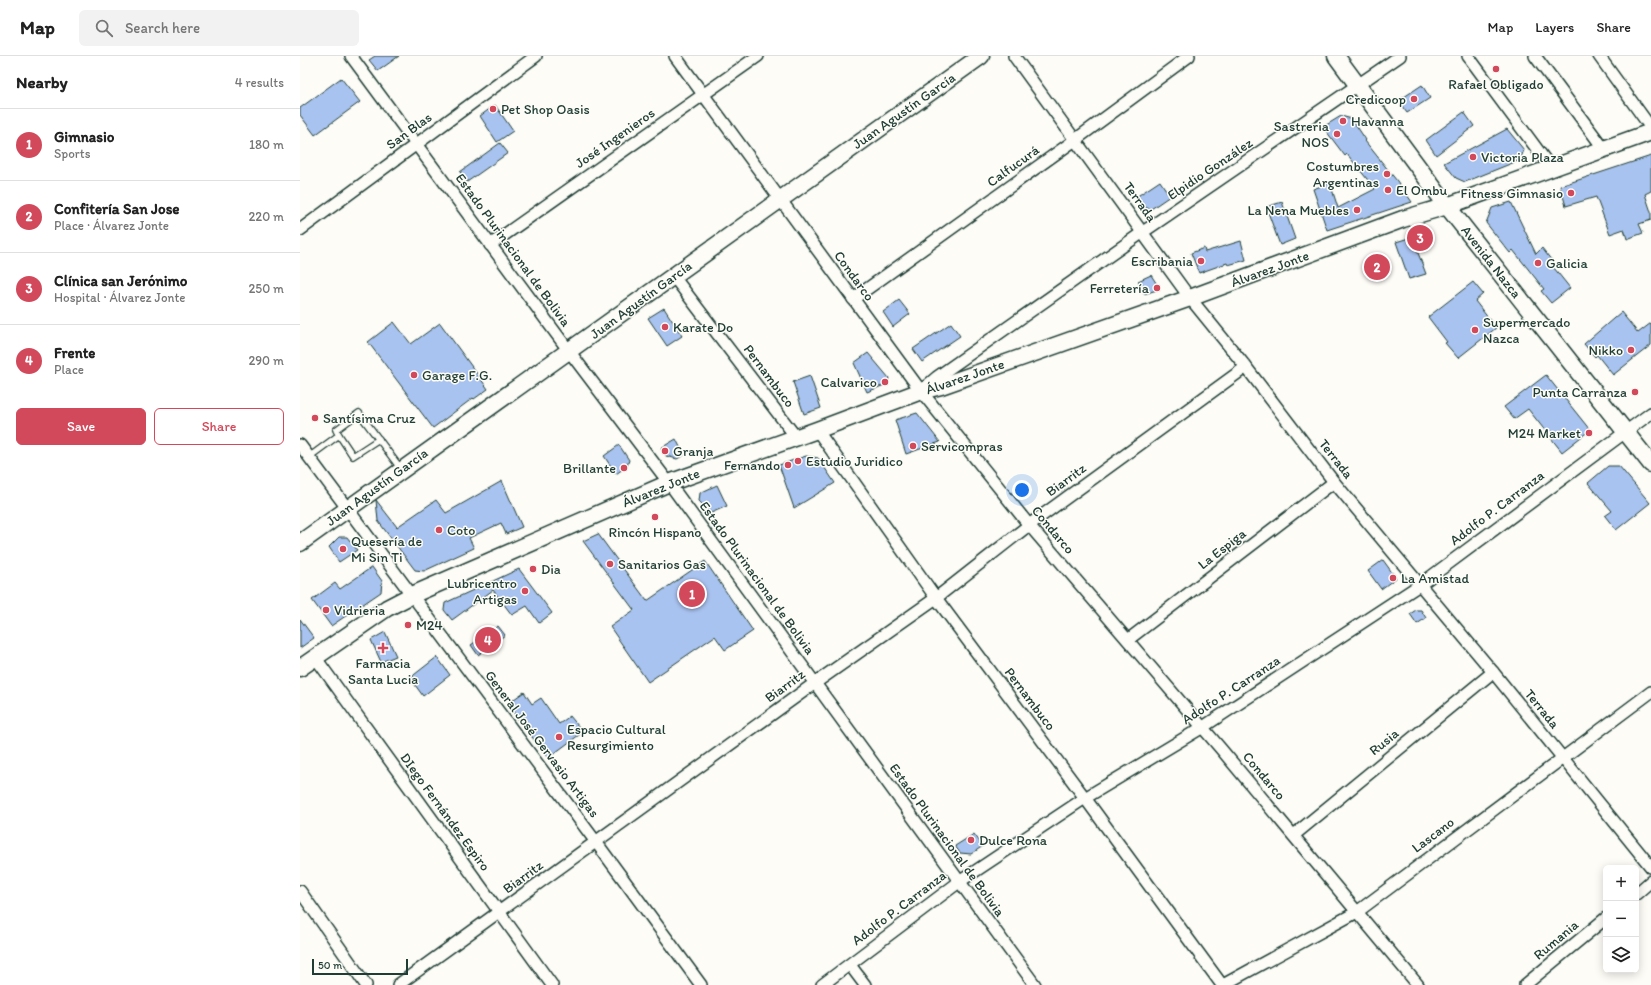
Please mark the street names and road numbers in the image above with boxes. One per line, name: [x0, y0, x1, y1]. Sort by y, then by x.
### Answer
street label: Juan Agustín García: [849, 69, 959, 153]
street label: José Ingenieros: [572, 104, 658, 172]
street label: San Blas: [383, 109, 435, 153]
street label: Elpidio González: [1164, 134, 1256, 204]
street label: Calfucurá: [984, 141, 1043, 191]
street label: Estado Plurinacional de Bolivia: [452, 170, 575, 331]
street label: Terrada: [1120, 178, 1161, 226]
street label: Avenida Nazca: [1457, 222, 1525, 302]
street label: Álvarez Jonte: [1229, 247, 1312, 291]
street label: Condarco: [830, 248, 878, 304]
street label: Juan Agustín García: [587, 257, 695, 343]
street label: Pernambuco: [740, 341, 798, 411]
street label: Álvarez Jonte: [923, 356, 1007, 398]
street label: Terrada: [1315, 436, 1357, 483]
street label: Juan Agustín García: [323, 444, 431, 530]
street label: Biarritz: [1043, 459, 1090, 500]
street label: Álvarez Jonte: [620, 465, 702, 511]
street label: Adolfo P. Carranza: [1446, 467, 1548, 549]
street label: Estado Plurinacional de Bolivia: [696, 498, 819, 659]
street label: Condarco: [1028, 502, 1078, 558]
street label: La Espiga: [1195, 524, 1250, 573]
street label: Adolfo P. Carranza: [1179, 652, 1283, 728]
street label: Pernambuco: [1001, 664, 1059, 734]
street label: Biarritz: [762, 665, 809, 706]
street label: General José Gervasio Artigas: [481, 667, 603, 821]
street label: Terrada: [1521, 686, 1563, 733]
street label: Rusia: [1366, 724, 1403, 759]
street label: Condarco: [1239, 748, 1289, 804]
street label: DIego Fernández Espiro: [396, 750, 494, 874]
street label: Estado Plurinacional de Bolivia: [886, 760, 1009, 921]
street label: Lascano: [1408, 813, 1458, 857]
street label: Biarritz: [500, 856, 547, 897]
street label: Adolfo P. Carranza: [848, 867, 950, 949]
street label: Rumania: [1530, 916, 1582, 964]

